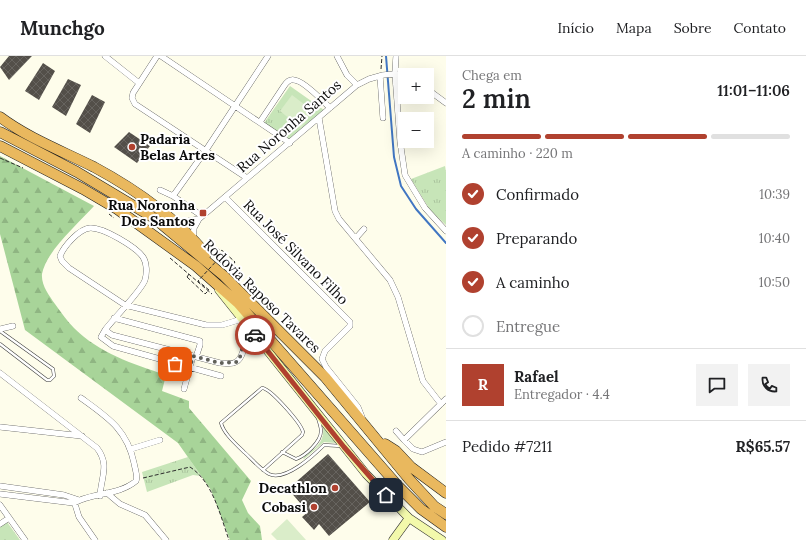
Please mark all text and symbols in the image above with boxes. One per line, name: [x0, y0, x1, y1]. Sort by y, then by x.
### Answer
text: Munchgo: [20, 16, 105, 40]
text: Início: [557, 19, 594, 37]
text: Mapa: [616, 19, 652, 37]
text: Sobre: [674, 19, 712, 37]
text: Contato: [734, 19, 786, 37]
text: Chega em: [462, 67, 522, 84]
map controls: [398, 68, 434, 148]
button: +: [398, 68, 434, 104]
street label: Rua Noronha Santos: [233, 76, 345, 176]
text: 11:01–11:06: [717, 81, 790, 100]
text: 2 min: [462, 82, 531, 115]
button: −: [398, 112, 434, 148]
place label: Padaria Belas Artes: [140, 130, 215, 164]
marker: Padaria Belas Artes: [127, 142, 137, 152]
text: A caminho · 220 m: [462, 145, 573, 162]
icon: check: [462, 183, 484, 205]
text: Confirmado: [496, 185, 579, 204]
text: 10:39: [759, 186, 790, 203]
place label: Rua Noronha Dos Santos: [108, 196, 196, 230]
street label: Rua José Silvano Filho: [240, 196, 352, 308]
marker: Rua Noronha Dos Santos: [198, 208, 208, 218]
icon: check: [462, 227, 484, 249]
text: Preparando: [496, 229, 577, 248]
text: 10:40: [759, 230, 790, 247]
street label: Rodovia Raposo Tavares: [200, 235, 324, 357]
icon: check: [462, 271, 484, 293]
text: A caminho: [496, 273, 570, 292]
text: 10:50: [759, 274, 790, 291]
courier: [235, 315, 275, 355]
text: Entregue: [496, 317, 560, 336]
icon: car: [244, 324, 266, 346]
pin: [158, 347, 192, 381]
icon: bag: [164, 353, 186, 375]
button: chat: [696, 364, 738, 406]
button: phone: [748, 364, 790, 406]
text: Rafael: [514, 367, 559, 386]
text: R: [478, 375, 488, 394]
text: Entregador · 4.4: [514, 386, 610, 403]
text: Pedido #7211: [462, 437, 552, 456]
text: R$65.57: [736, 437, 790, 456]
pin: [369, 478, 403, 512]
place label: Decathlon: [259, 479, 327, 497]
marker: Decathlon: [330, 483, 340, 493]
icon: home: [375, 484, 397, 506]
place label: Cobasi: [262, 498, 306, 516]
marker: Cobasi: [309, 502, 319, 512]

